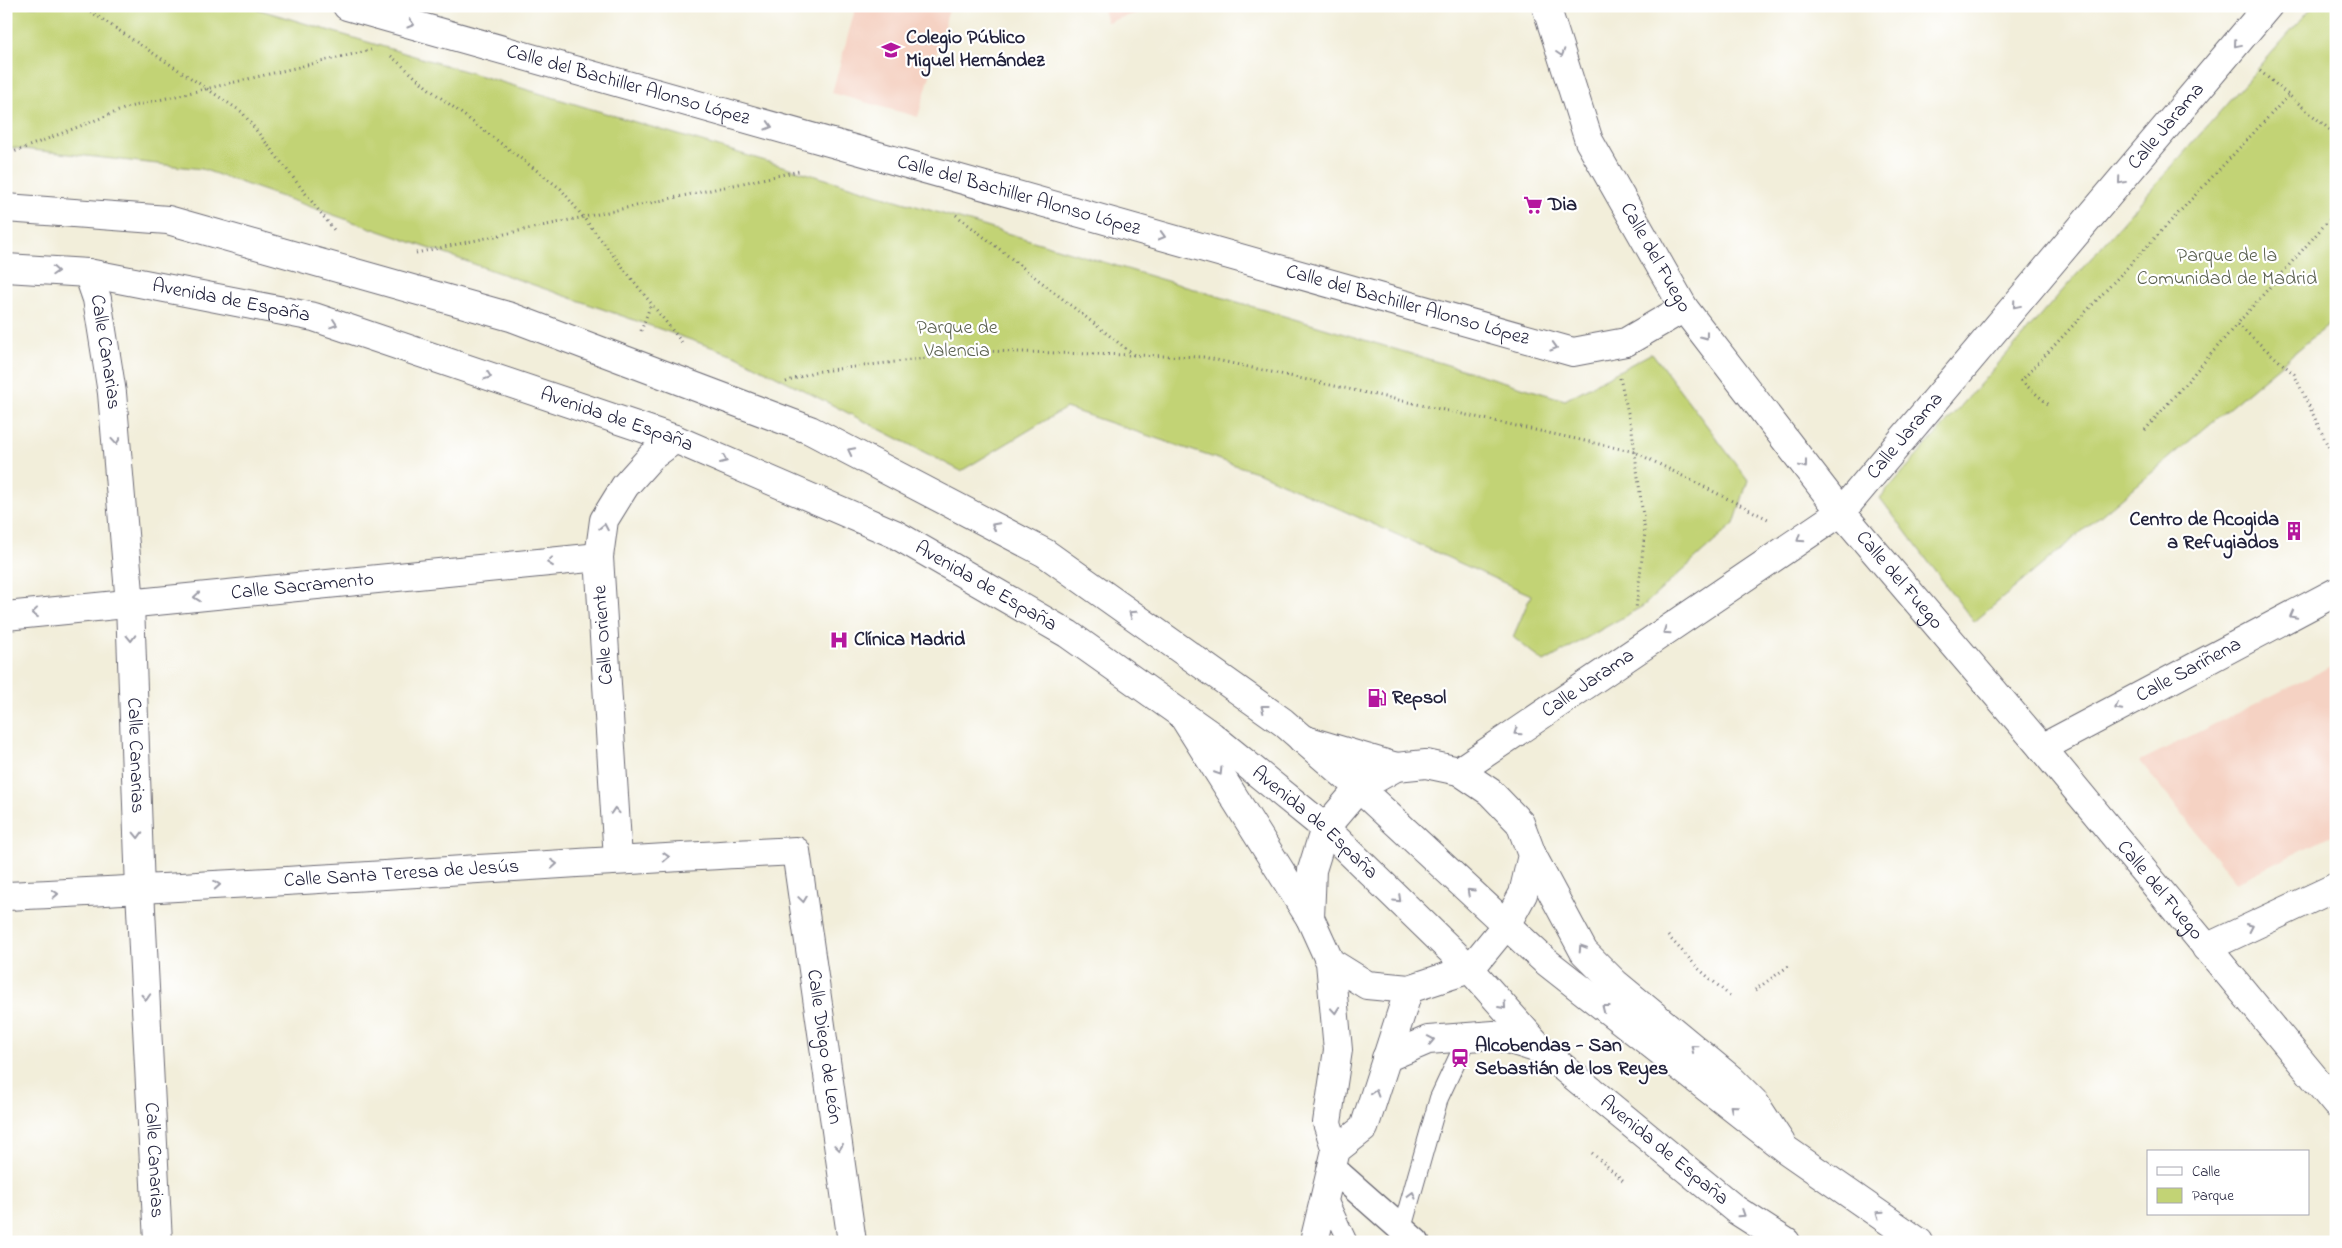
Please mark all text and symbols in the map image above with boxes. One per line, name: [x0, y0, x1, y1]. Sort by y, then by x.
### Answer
one-way arrow: [406, 19, 414, 29]
place label: Colegio Público Miguel Hernández: [906, 24, 1045, 77]
street label: Calle del Bachiller Alonso López: [503, 37, 754, 134]
one-way arrow: [2233, 38, 2242, 47]
school or university icon: Colegio Público Miguel Hernández: [880, 39, 902, 61]
one-way arrow: [1555, 48, 1565, 56]
street label: Calle Jarama: [2121, 76, 2212, 176]
one-way arrow: [765, 120, 773, 130]
street label: Calle del Bachiller Alonso López: [894, 147, 1145, 244]
one-way arrow: [2118, 175, 2126, 184]
place label: Dia: [1547, 191, 1577, 220]
supermarket icon: Dia: [1522, 194, 1544, 216]
street label: Calle del Fuego: [1613, 197, 1698, 318]
one-way arrow: [1157, 230, 1165, 240]
park label: Parque de la Comunidad de Madrid: [2137, 242, 2317, 294]
street label: Calle del Bachiller Alonso López: [1282, 257, 1533, 354]
one-way arrow: [51, 265, 59, 276]
street label: Avenida de España: [150, 271, 313, 330]
street label: Calle Canarias: [82, 292, 128, 410]
one-way arrow: [2013, 299, 2021, 308]
park label: Parque de Valencia: [916, 314, 998, 366]
one-way arrow: [330, 318, 338, 328]
one-way arrow: [1700, 330, 1708, 339]
one-way arrow: [1549, 341, 1557, 351]
one-way arrow: [484, 370, 492, 380]
street label: Avenida de España: [536, 380, 698, 460]
street label: Calle Jarama: [1860, 386, 1951, 486]
one-way arrow: [111, 437, 122, 445]
one-way arrow: [847, 447, 856, 457]
one-way arrow: [719, 454, 728, 465]
one-way arrow: [1799, 459, 1807, 468]
place label: Centro de Acogida a Refugiados: [2129, 506, 2279, 559]
building icon: Centro de Acogida a Refugiados: [2283, 520, 2305, 542]
one-way arrow: [598, 522, 608, 531]
one-way arrow: [991, 523, 1000, 533]
street label: Calle del Fuego: [1848, 524, 1950, 636]
one-way arrow: [1796, 533, 1805, 543]
street label: Avenida de España: [909, 534, 1062, 639]
one-way arrow: [546, 556, 554, 567]
street label: Calle Sacramento: [230, 565, 375, 608]
street label: Calle Oriente: [586, 584, 622, 686]
one-way arrow: [193, 591, 201, 602]
one-way arrow: [31, 607, 39, 618]
one-way arrow: [2289, 609, 2298, 619]
one-way arrow: [1128, 611, 1138, 620]
one-way arrow: [1662, 625, 1671, 634]
place label: Clínica Madrid: [854, 626, 966, 655]
hospital icon: Clínica Madrid: [828, 629, 850, 651]
street label: Calle Sariñena: [2131, 630, 2246, 710]
one-way arrow: [126, 634, 137, 642]
street label: Calle Jarama: [1536, 642, 1640, 725]
place label: Repsol: [1392, 684, 1446, 713]
fuel station icon: Repsol: [1366, 687, 1388, 709]
street label: Calle Canarias: [119, 697, 152, 814]
one-way arrow: [2114, 701, 2123, 711]
one-way arrow: [1260, 705, 1270, 714]
one-way arrow: [1513, 726, 1522, 736]
street label: Avenida de España: [1245, 759, 1385, 886]
one-way arrow: [1212, 767, 1222, 776]
one-way arrow: [609, 807, 620, 815]
one-way arrow: [133, 832, 143, 839]
street label: Calle del Fuego: [2109, 834, 2210, 947]
street label: Calle Santa Teresa de Jesús: [283, 852, 520, 896]
one-way arrow: [663, 852, 671, 863]
one-way arrow: [550, 858, 558, 869]
one-way arrow: [213, 880, 221, 891]
one-way arrow: [51, 888, 59, 899]
one-way arrow: [1466, 889, 1475, 898]
one-way arrow: [1392, 893, 1401, 902]
one-way arrow: [798, 895, 808, 904]
one-way arrow: [2245, 923, 2254, 934]
one-way arrow: [1579, 944, 1589, 953]
street label: Calle Diego de León: [799, 967, 849, 1126]
one-way arrow: [140, 994, 151, 1002]
one-way arrow: [1497, 1000, 1506, 1009]
one-way arrow: [1601, 1005, 1611, 1014]
one-way arrow: [1329, 1007, 1340, 1015]
place label: Alcobendas - San Sebastián de los Reyes: [1475, 1032, 1668, 1085]
one-way arrow: [1427, 1036, 1436, 1046]
one-way arrow: [1690, 1044, 1699, 1053]
station icon: Alcobendas - San Sebastián de los Reyes: [1449, 1047, 1471, 1069]
one-way arrow: [1369, 1088, 1380, 1097]
street label: Avenida de España: [1593, 1089, 1735, 1213]
street label: Calle Canarias: [136, 1101, 171, 1219]
one-way arrow: [1730, 1106, 1739, 1114]
one-way arrow: [833, 1142, 843, 1151]
legend: [2147, 1150, 2310, 1216]
text: Calle: [2192, 1161, 2220, 1183]
text: Parque: [2192, 1185, 2234, 1207]
one-way arrow: [1406, 1191, 1416, 1199]
one-way arrow: [1736, 1208, 1746, 1217]
one-way arrow: [1875, 1211, 1885, 1220]

